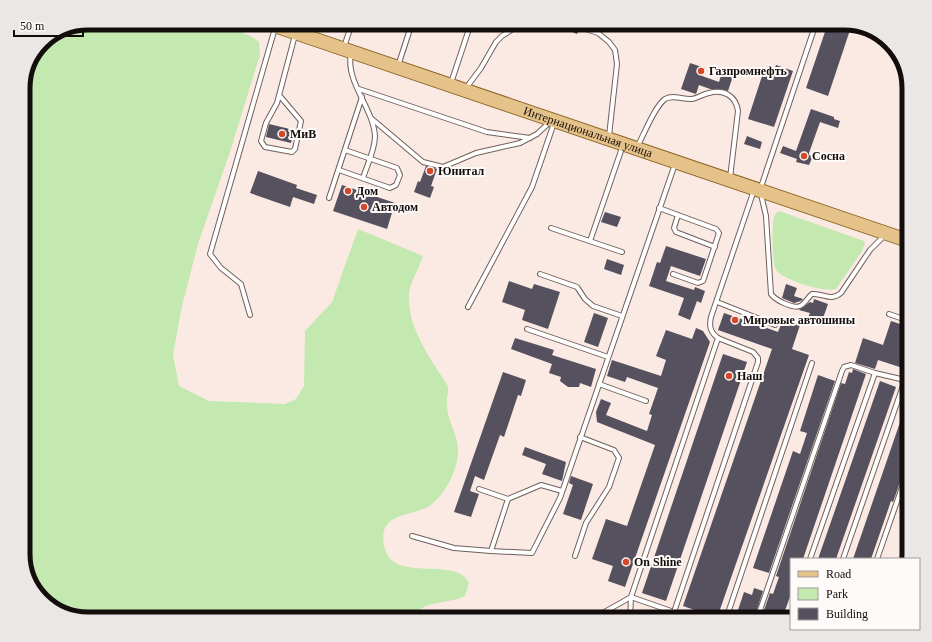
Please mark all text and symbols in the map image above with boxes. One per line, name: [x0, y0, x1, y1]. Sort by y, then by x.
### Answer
scale bar: [14, 12, 83, 38]
text: 50 m: [20, 19, 45, 33]
place label: Газпромнефть: [709, 64, 788, 78]
marker: Газпромнефть: [696, 66, 706, 76]
street label: Интернациональная улица: [522, 104, 655, 161]
place label: МиВ: [290, 127, 316, 141]
marker: МиВ: [277, 129, 287, 139]
place label: Сосна: [812, 149, 845, 163]
marker: Сосна: [799, 151, 809, 161]
place label: Юнитал: [438, 164, 484, 178]
marker: Юнитал: [425, 166, 435, 176]
place label: Дом: [356, 184, 378, 198]
marker: Дом: [343, 186, 353, 196]
place label: Автодом: [372, 200, 418, 214]
marker: Автодом: [359, 202, 369, 212]
place label: Мировые автошины: [743, 313, 856, 327]
marker: Мировые автошины: [730, 315, 740, 325]
place label: Наш: [737, 369, 762, 383]
marker: Наш: [724, 371, 734, 381]
place label: On Shine: [634, 555, 682, 569]
marker: On Shine: [621, 557, 631, 567]
legend: [790, 558, 920, 630]
text: Road: [826, 567, 851, 581]
text: Park: [826, 587, 848, 601]
text: Building: [826, 607, 868, 621]

